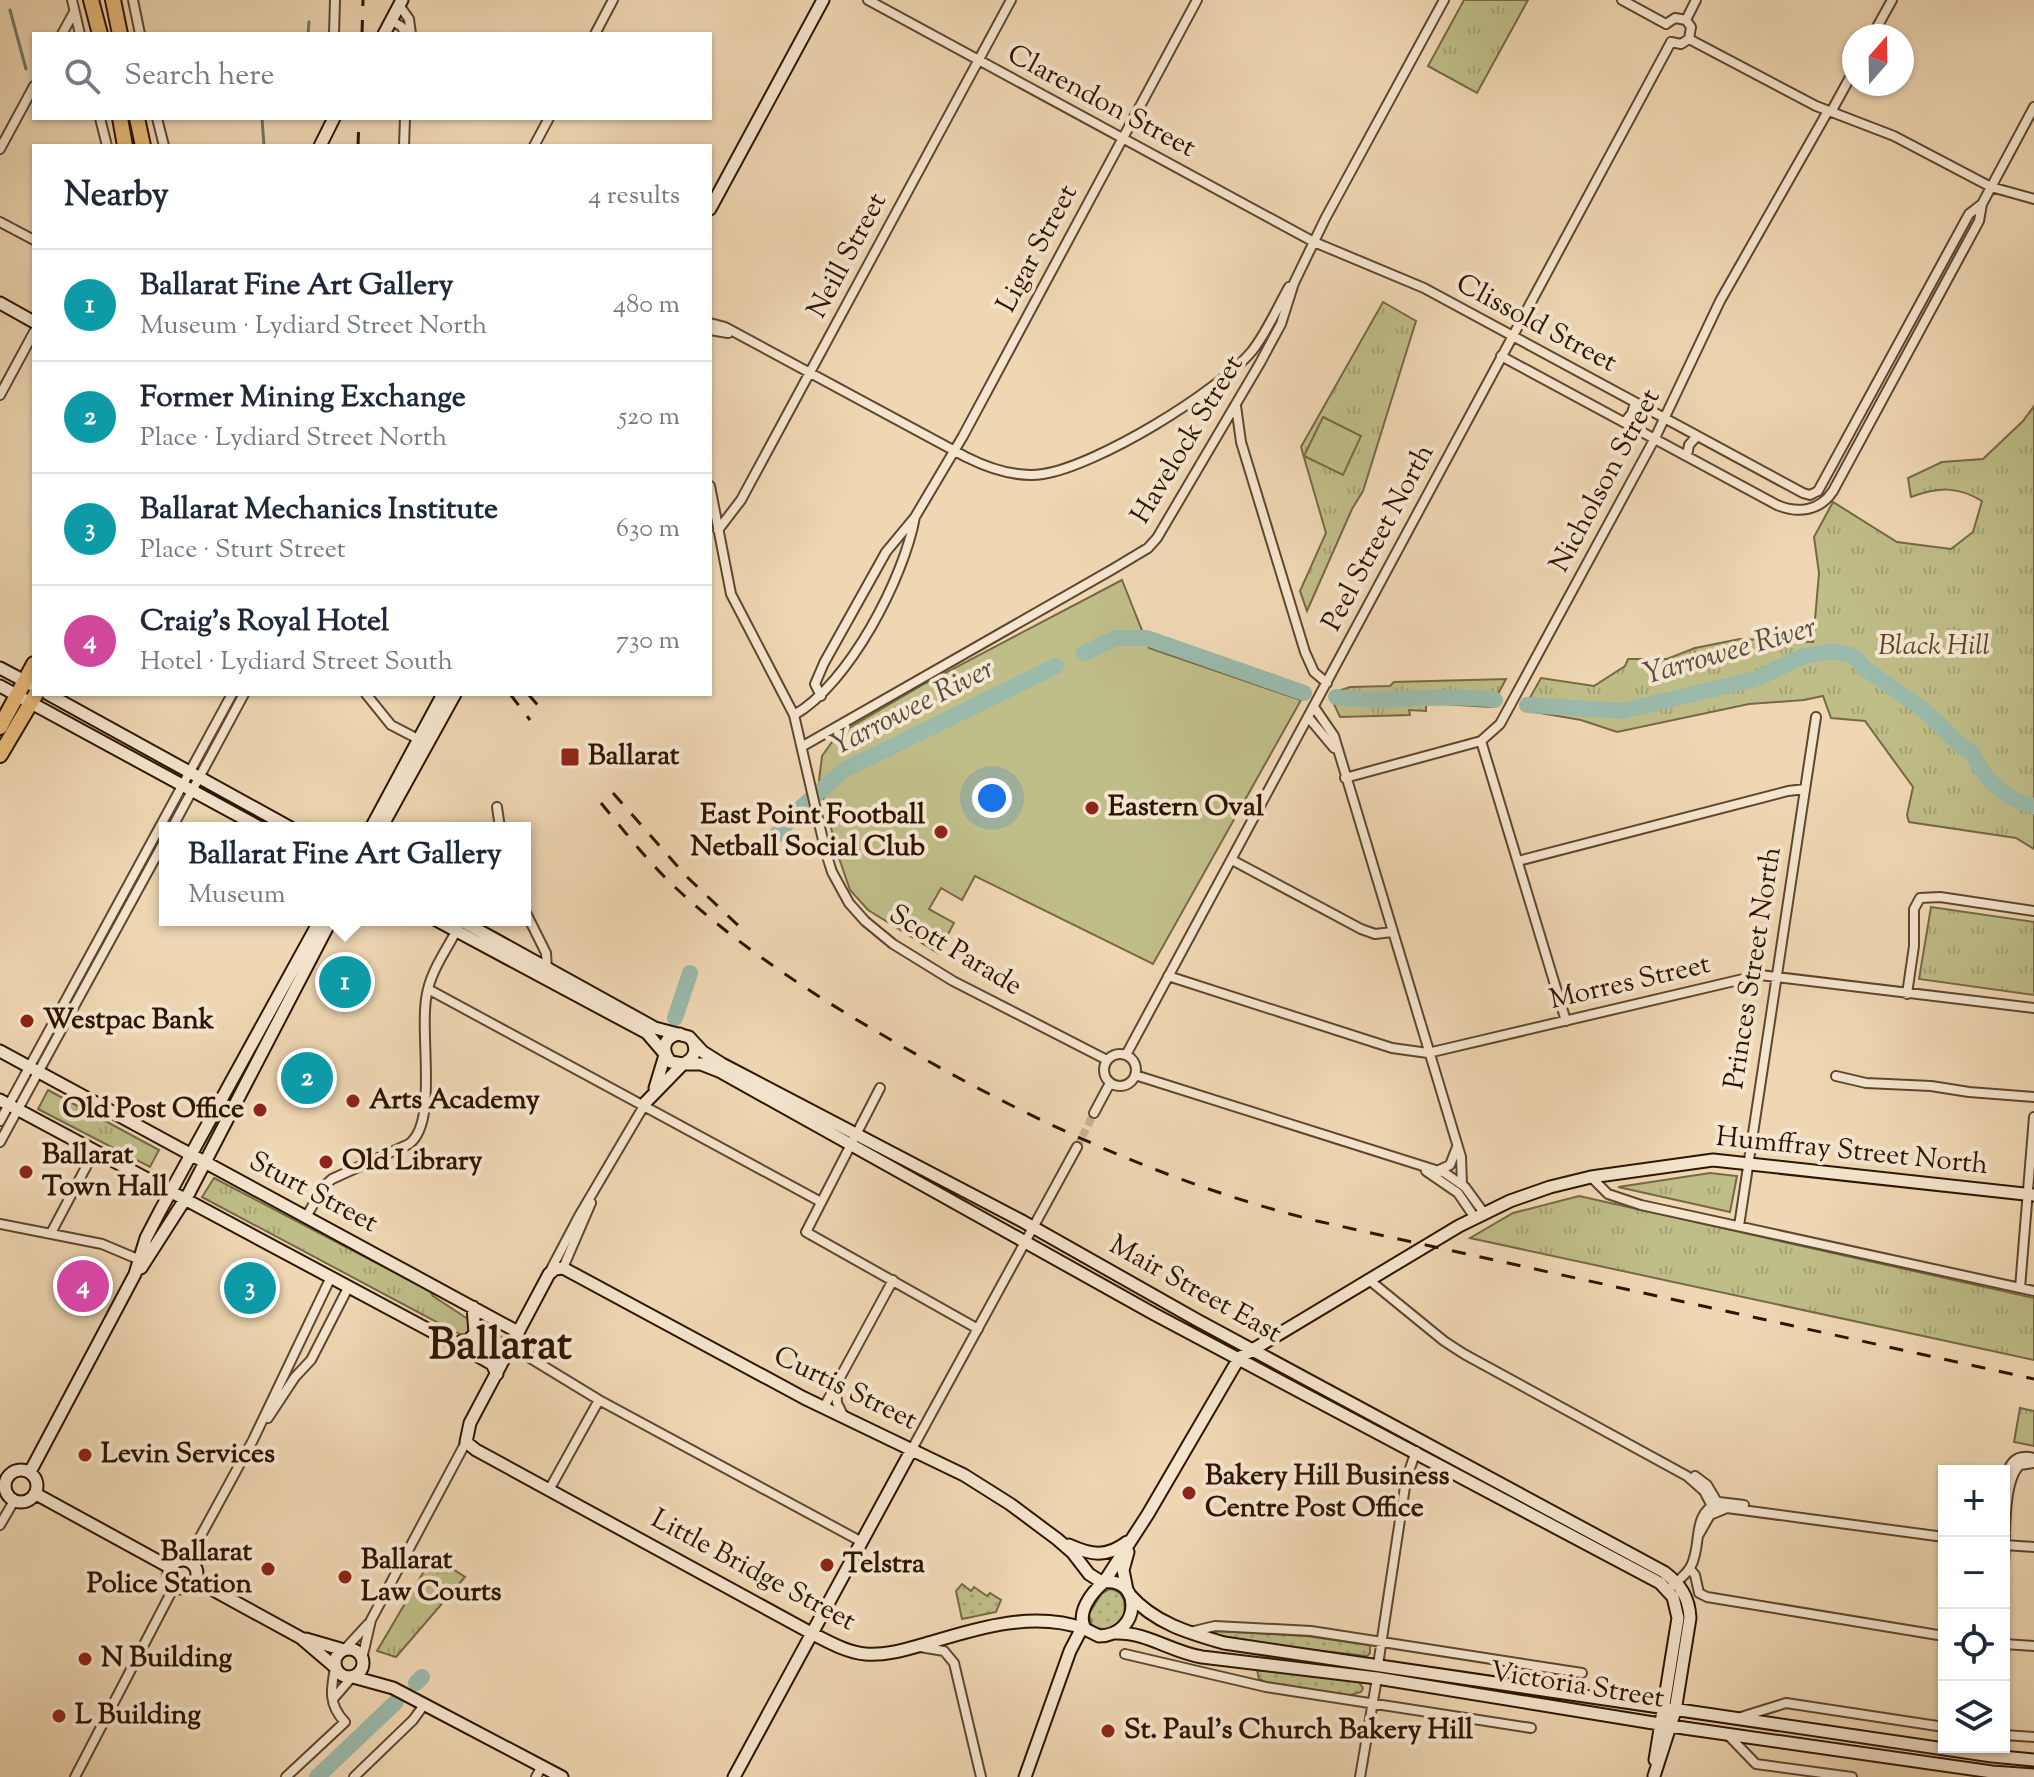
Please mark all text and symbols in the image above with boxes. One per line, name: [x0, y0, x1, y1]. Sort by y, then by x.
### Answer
north arrow: [1842, 24, 1914, 96]
search box: [32, 32, 712, 120]
street label: Clarendon Street: [1000, 35, 1203, 169]
icon: search: [60, 54, 104, 98]
text: Search here: [124, 55, 274, 98]
text: Nearby: [64, 172, 169, 221]
text: 4 results: [588, 178, 680, 215]
street label: Ligar Street: [988, 178, 1089, 320]
street label: Neill Street: [798, 186, 898, 326]
text: Ballarat Fine Art Gallery: [140, 265, 453, 308]
street label: Clissold Street: [1448, 265, 1624, 383]
text: 1: [86, 287, 94, 324]
text: 480 m: [613, 287, 680, 324]
text: Museum · Lydiard Street North: [140, 308, 487, 345]
street label: Havelock Street: [1122, 348, 1254, 532]
text: Former Mining Exchange: [140, 377, 466, 420]
street label: Nicholson Street: [1541, 382, 1671, 580]
text: 2: [84, 399, 96, 436]
text: 520 m: [618, 399, 680, 436]
text: Place · Lydiard Street North: [140, 420, 447, 457]
street label: Peel Street North: [1313, 438, 1445, 638]
text: Ballarat Mechanics Institute: [140, 489, 498, 532]
text: 3: [85, 511, 95, 548]
text: 630 m: [616, 511, 680, 548]
text: Place · Sturt Street: [140, 532, 346, 569]
text: Craig's Royal Hotel: [140, 601, 389, 644]
water label: Yarrowee River: [1639, 607, 1822, 697]
text: 4: [83, 623, 97, 660]
text: 730 m: [616, 623, 680, 660]
park label: Black Hill: [1878, 627, 1990, 667]
text: Hotel · Lydiard Street South: [140, 644, 453, 681]
water label: Yarrowee River: [824, 648, 1002, 768]
place label: Ballarat: [588, 737, 680, 777]
marker: Ballarat: [559, 746, 581, 768]
your location: [972, 778, 1012, 818]
place label: Eastern Oval: [1108, 788, 1264, 828]
place label: East Point Football Netball Social Club: [690, 796, 925, 868]
marker: Eastern Oval: [1083, 799, 1101, 817]
popup: [159, 822, 531, 926]
marker: East Point Football Netball Social Club: [932, 823, 950, 841]
text: Ballarat Fine Art Gallery: [188, 834, 502, 877]
street label: Princes Street North: [1715, 844, 1793, 1092]
text: Museum: [188, 877, 286, 914]
street label: Scott Parade: [881, 895, 1029, 1007]
street label: Morres Street: [1546, 945, 1715, 1021]
pin: 1: [319, 952, 371, 1012]
place label: Westpac Bank: [43, 1001, 215, 1041]
marker: Westpac Bank: [18, 1012, 36, 1030]
pin: 2: [281, 1048, 333, 1108]
place label: Arts Academy: [369, 1081, 540, 1121]
place label: Old Post Office: [62, 1090, 244, 1130]
marker: Arts Academy: [344, 1092, 362, 1110]
marker: Old Post Office: [251, 1101, 269, 1119]
street label: Humffray Street North: [1714, 1118, 1990, 1186]
place label: Ballarat Town Hall: [42, 1136, 168, 1208]
street label: Sturt Street: [241, 1142, 385, 1244]
place label: Old Library: [342, 1142, 483, 1182]
marker: Old Library: [317, 1153, 335, 1171]
marker: Ballarat Town Hall: [17, 1163, 35, 1181]
street label: Mair Street East: [1102, 1226, 1289, 1354]
pin: 4: [57, 1256, 109, 1316]
pin: 3: [224, 1258, 276, 1318]
district label: Ballarat: [428, 1316, 573, 1379]
street label: Curtis Street: [766, 1337, 924, 1441]
place label: Levin Services: [101, 1435, 275, 1475]
marker: Levin Services: [76, 1446, 94, 1464]
place label: Bakery Hill Business Centre Post Office: [1205, 1457, 1449, 1529]
map controls: [1938, 1465, 2010, 1753]
button: +: [1938, 1465, 2010, 1537]
marker: Bakery Hill Business Centre Post Office: [1180, 1484, 1198, 1502]
street label: Little Bridge Street: [644, 1500, 863, 1642]
place label: Ballarat Police Station: [87, 1533, 252, 1605]
button: −: [1938, 1537, 2010, 1609]
place label: Ballarat Law Courts: [361, 1541, 502, 1613]
place label: Telstra: [843, 1545, 925, 1585]
marker: Telstra: [818, 1556, 836, 1574]
marker: Ballarat Police Station: [259, 1560, 277, 1578]
marker: Ballarat Law Courts: [336, 1568, 354, 1586]
button: locate: [1938, 1609, 2010, 1681]
place label: N Building: [101, 1639, 233, 1679]
marker: N Building: [76, 1650, 94, 1668]
street label: Victoria Street: [1487, 1652, 1667, 1720]
button: layers: [1938, 1681, 2010, 1753]
place label: L Building: [75, 1696, 201, 1736]
marker: L Building: [50, 1707, 68, 1725]
place label: St. Paul's Church Bakery Hill: [1124, 1711, 1473, 1751]
marker: St. Paul's Church Bakery Hill: [1099, 1722, 1117, 1740]

